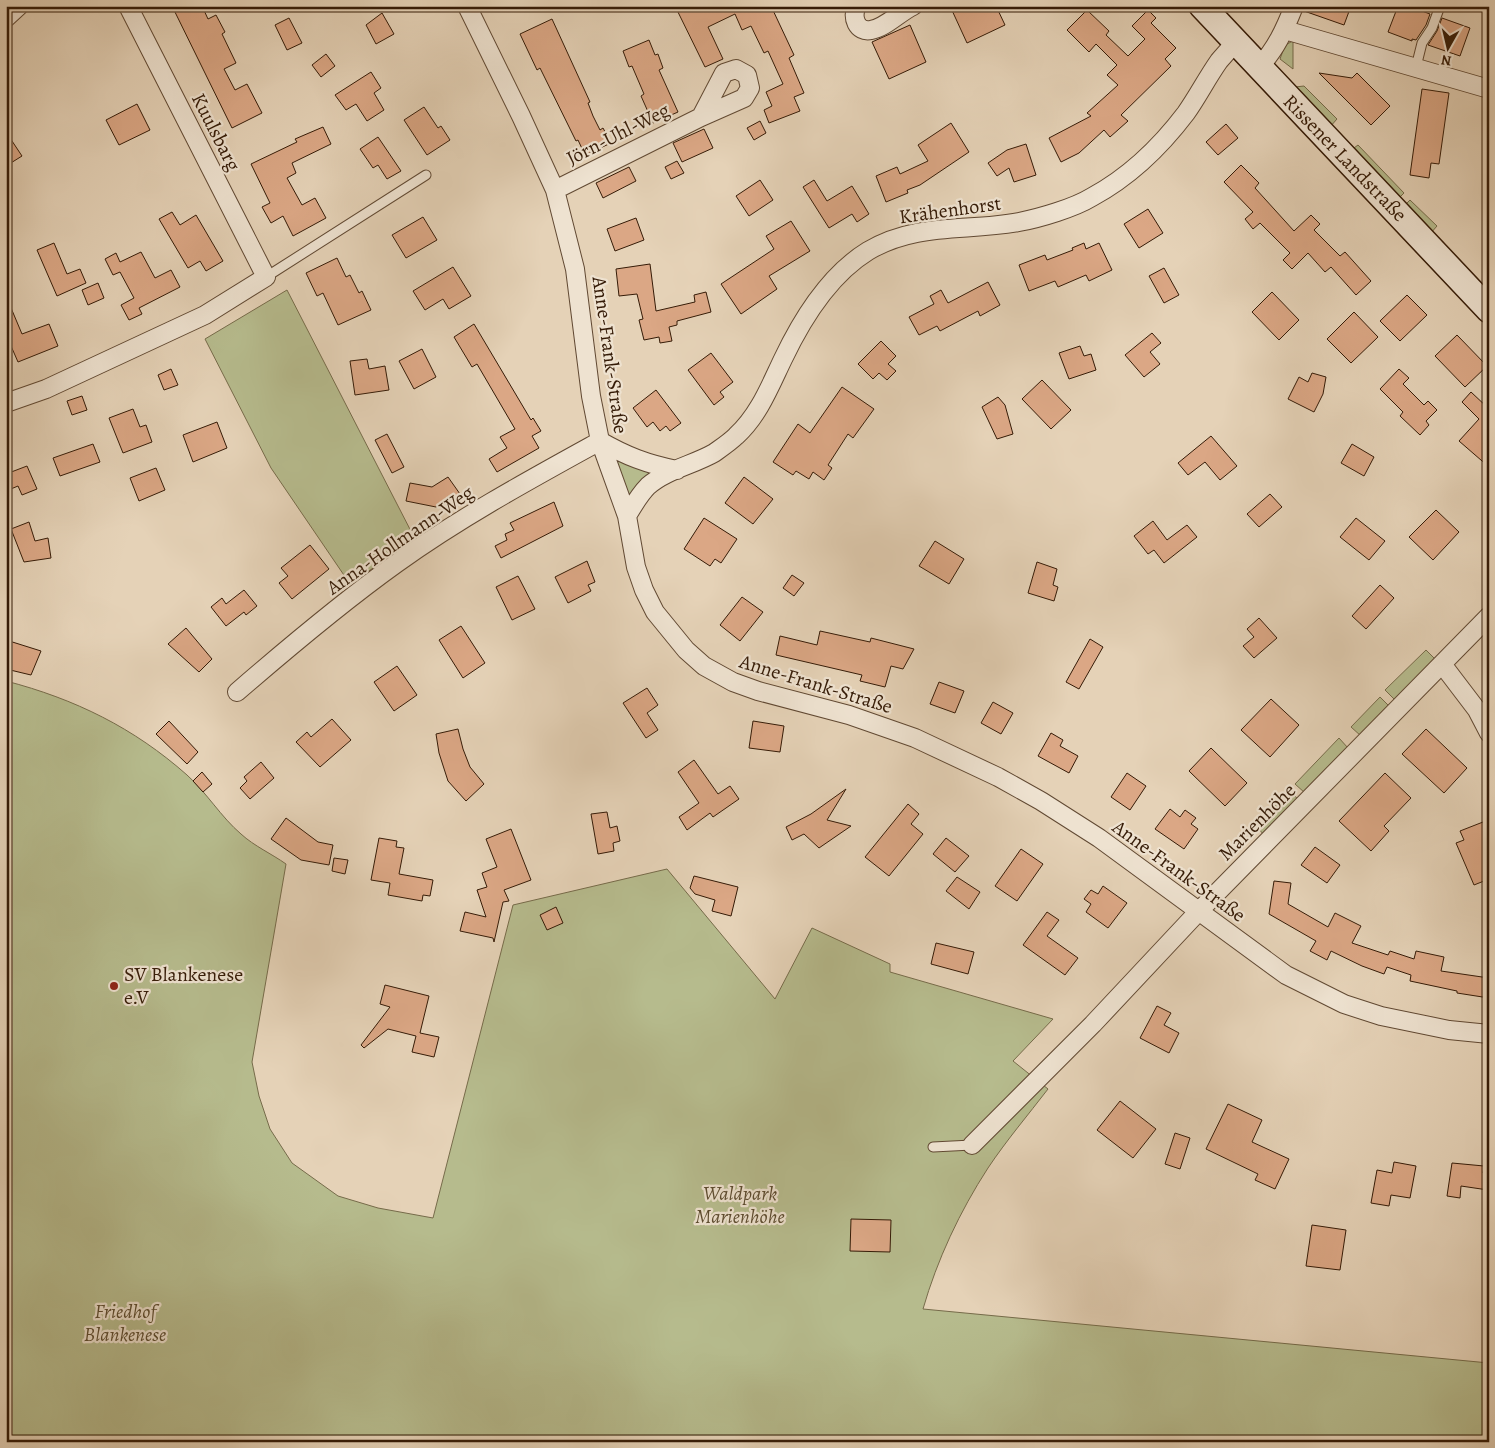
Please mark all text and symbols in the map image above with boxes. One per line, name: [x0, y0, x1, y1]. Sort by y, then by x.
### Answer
north arrow: [1422, 22, 1472, 72]
text: N: [1440, 50, 1453, 70]
street label: Kuulsbarg: [185, 88, 247, 176]
street label: Rissener Landstraße: [1277, 88, 1413, 228]
street label: Jörn-Uhl-Weg: [562, 96, 674, 172]
street label: Krähenhorst: [897, 189, 1003, 231]
street label: Anne-Frank-Straße: [585, 274, 634, 435]
street label: Anna-Hollmann-Weg: [320, 479, 479, 601]
street label: Anne-Frank-Straße: [735, 648, 896, 720]
street label: Marienhöhe: [1212, 777, 1302, 867]
street label: Anne-Frank-Straße: [1106, 813, 1251, 929]
place label: SV Blankenese e.V: [124, 961, 243, 1011]
marker: SV Blankenese e.V: [108, 980, 120, 992]
park label: Waldpark Marienhöhe: [695, 1180, 785, 1230]
park label: Friedhof Blankenese: [84, 1298, 166, 1348]

